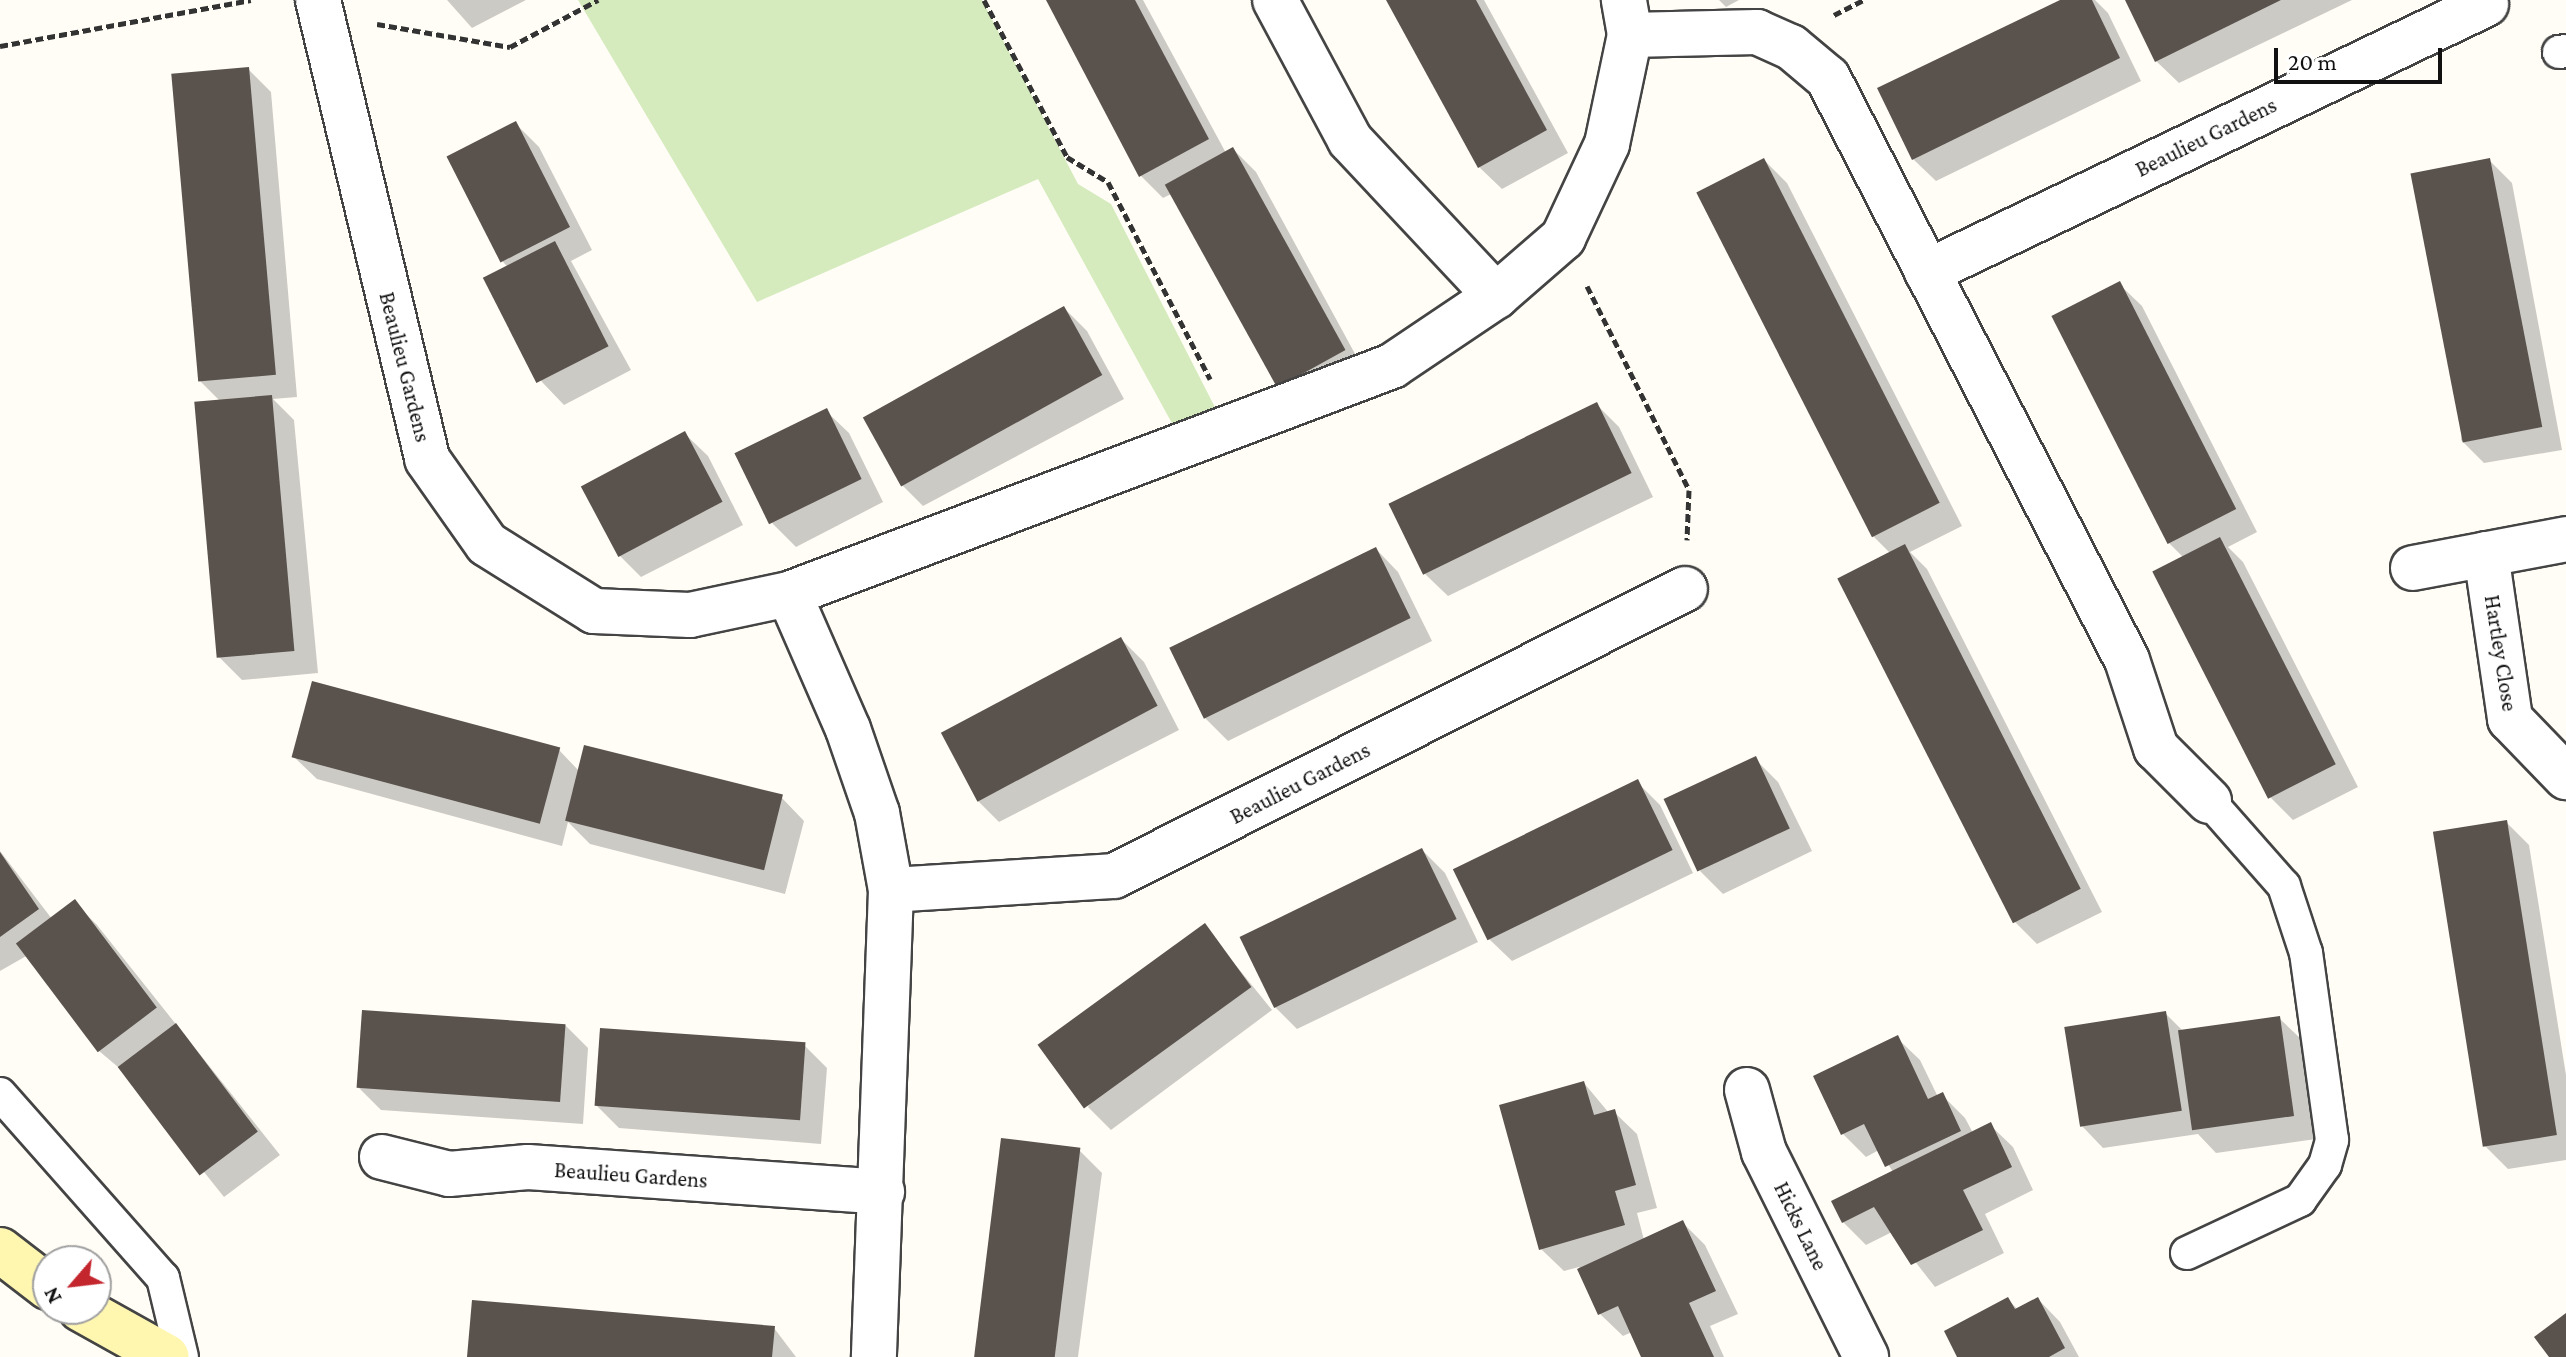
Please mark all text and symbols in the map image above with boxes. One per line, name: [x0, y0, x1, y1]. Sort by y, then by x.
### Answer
scale bar: [2278, 32, 2446, 82]
text: 20 m: [2288, 48, 2337, 75]
street label: Beaulieu Gardens: [2131, 91, 2281, 183]
street label: Beaulieu Gardens: [374, 289, 436, 445]
street label: Hartley Close: [2479, 593, 2523, 713]
street label: Beaulieu Gardens: [1226, 736, 1374, 830]
street label: Beaulieu Gardens: [553, 1156, 709, 1194]
street label: Hicks Lane: [1768, 1178, 1834, 1274]
north arrow: [32, 1245, 112, 1325]
text: N: [38, 1283, 67, 1308]

